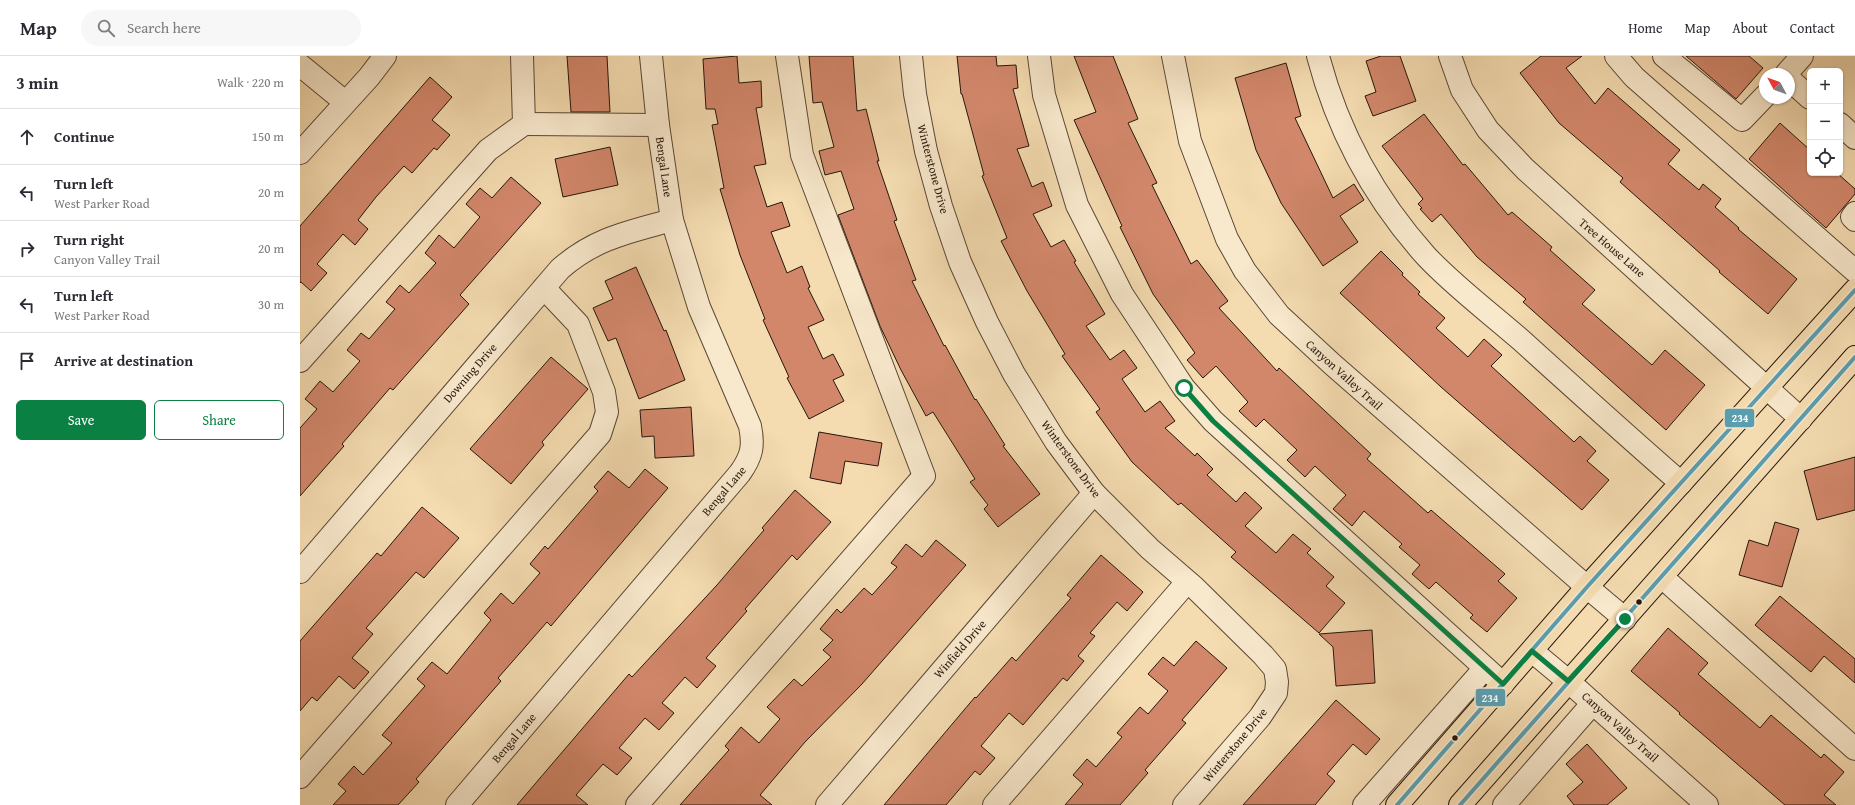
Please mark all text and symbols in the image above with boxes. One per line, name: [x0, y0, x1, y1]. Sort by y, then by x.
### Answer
search box: [81, 10, 361, 46]
text: Map: [20, 14, 57, 42]
icon: search: [95, 17, 117, 39]
text: Search here: [127, 17, 201, 38]
text: Home: [1628, 18, 1663, 38]
text: Map: [1685, 18, 1710, 38]
text: About: [1732, 18, 1768, 38]
text: Contact: [1790, 18, 1835, 38]
north arrow: [1759, 68, 1795, 104]
map controls: [1807, 68, 1843, 176]
button: +: [1807, 68, 1843, 104]
text: 3 min: [16, 70, 58, 95]
text: Walk · 220 m: [217, 73, 284, 92]
button: −: [1807, 104, 1843, 140]
street label: Winterstone Drive: [913, 122, 954, 216]
icon: ahead: [16, 126, 38, 148]
text: Continue: [54, 126, 115, 147]
text: 150 m: [252, 127, 284, 146]
street label: Bengal Lane: [652, 136, 677, 199]
button: locate: [1807, 140, 1843, 176]
text: Turn left: [54, 173, 113, 194]
icon: left: [16, 182, 38, 204]
text: 20 m: [258, 183, 284, 202]
text: West Parker Road: [54, 194, 150, 213]
street label: Tree House Lane: [1575, 214, 1649, 281]
text: Turn right: [54, 229, 125, 250]
icon: right: [16, 238, 38, 260]
text: 20 m: [258, 239, 284, 258]
text: Canyon Valley Trail: [54, 250, 160, 269]
text: Turn left: [54, 285, 113, 306]
icon: left: [16, 294, 38, 316]
text: 30 m: [258, 295, 284, 314]
text: West Parker Road: [54, 306, 150, 325]
street label: Canyon Valley Trail: [1302, 336, 1387, 414]
street label: Downing Drive: [439, 339, 501, 406]
icon: arrive: [16, 350, 38, 372]
text: Arrive at destination: [54, 350, 193, 371]
route start: [1175, 379, 1193, 397]
button: Save: [16, 400, 146, 440]
button: Share: [154, 400, 284, 440]
line badge: 234: [1724, 408, 1755, 428]
text: 234: [1731, 410, 1749, 426]
street label: Winterstone Drive: [1037, 416, 1106, 501]
street label: Bengal Lane: [698, 462, 750, 519]
unlabelled marker: [1634, 597, 1644, 607]
route end: [1616, 610, 1634, 628]
street label: Winfield Drive: [929, 615, 990, 682]
line badge: 234: [1475, 688, 1506, 707]
street label: Canyon Valley Trail: [1578, 688, 1663, 766]
text: 234: [1481, 690, 1499, 706]
street label: Winterstone Drive: [1198, 704, 1271, 785]
street label: Bengal Lane: [488, 709, 540, 766]
unlabelled marker: [1450, 733, 1460, 743]

